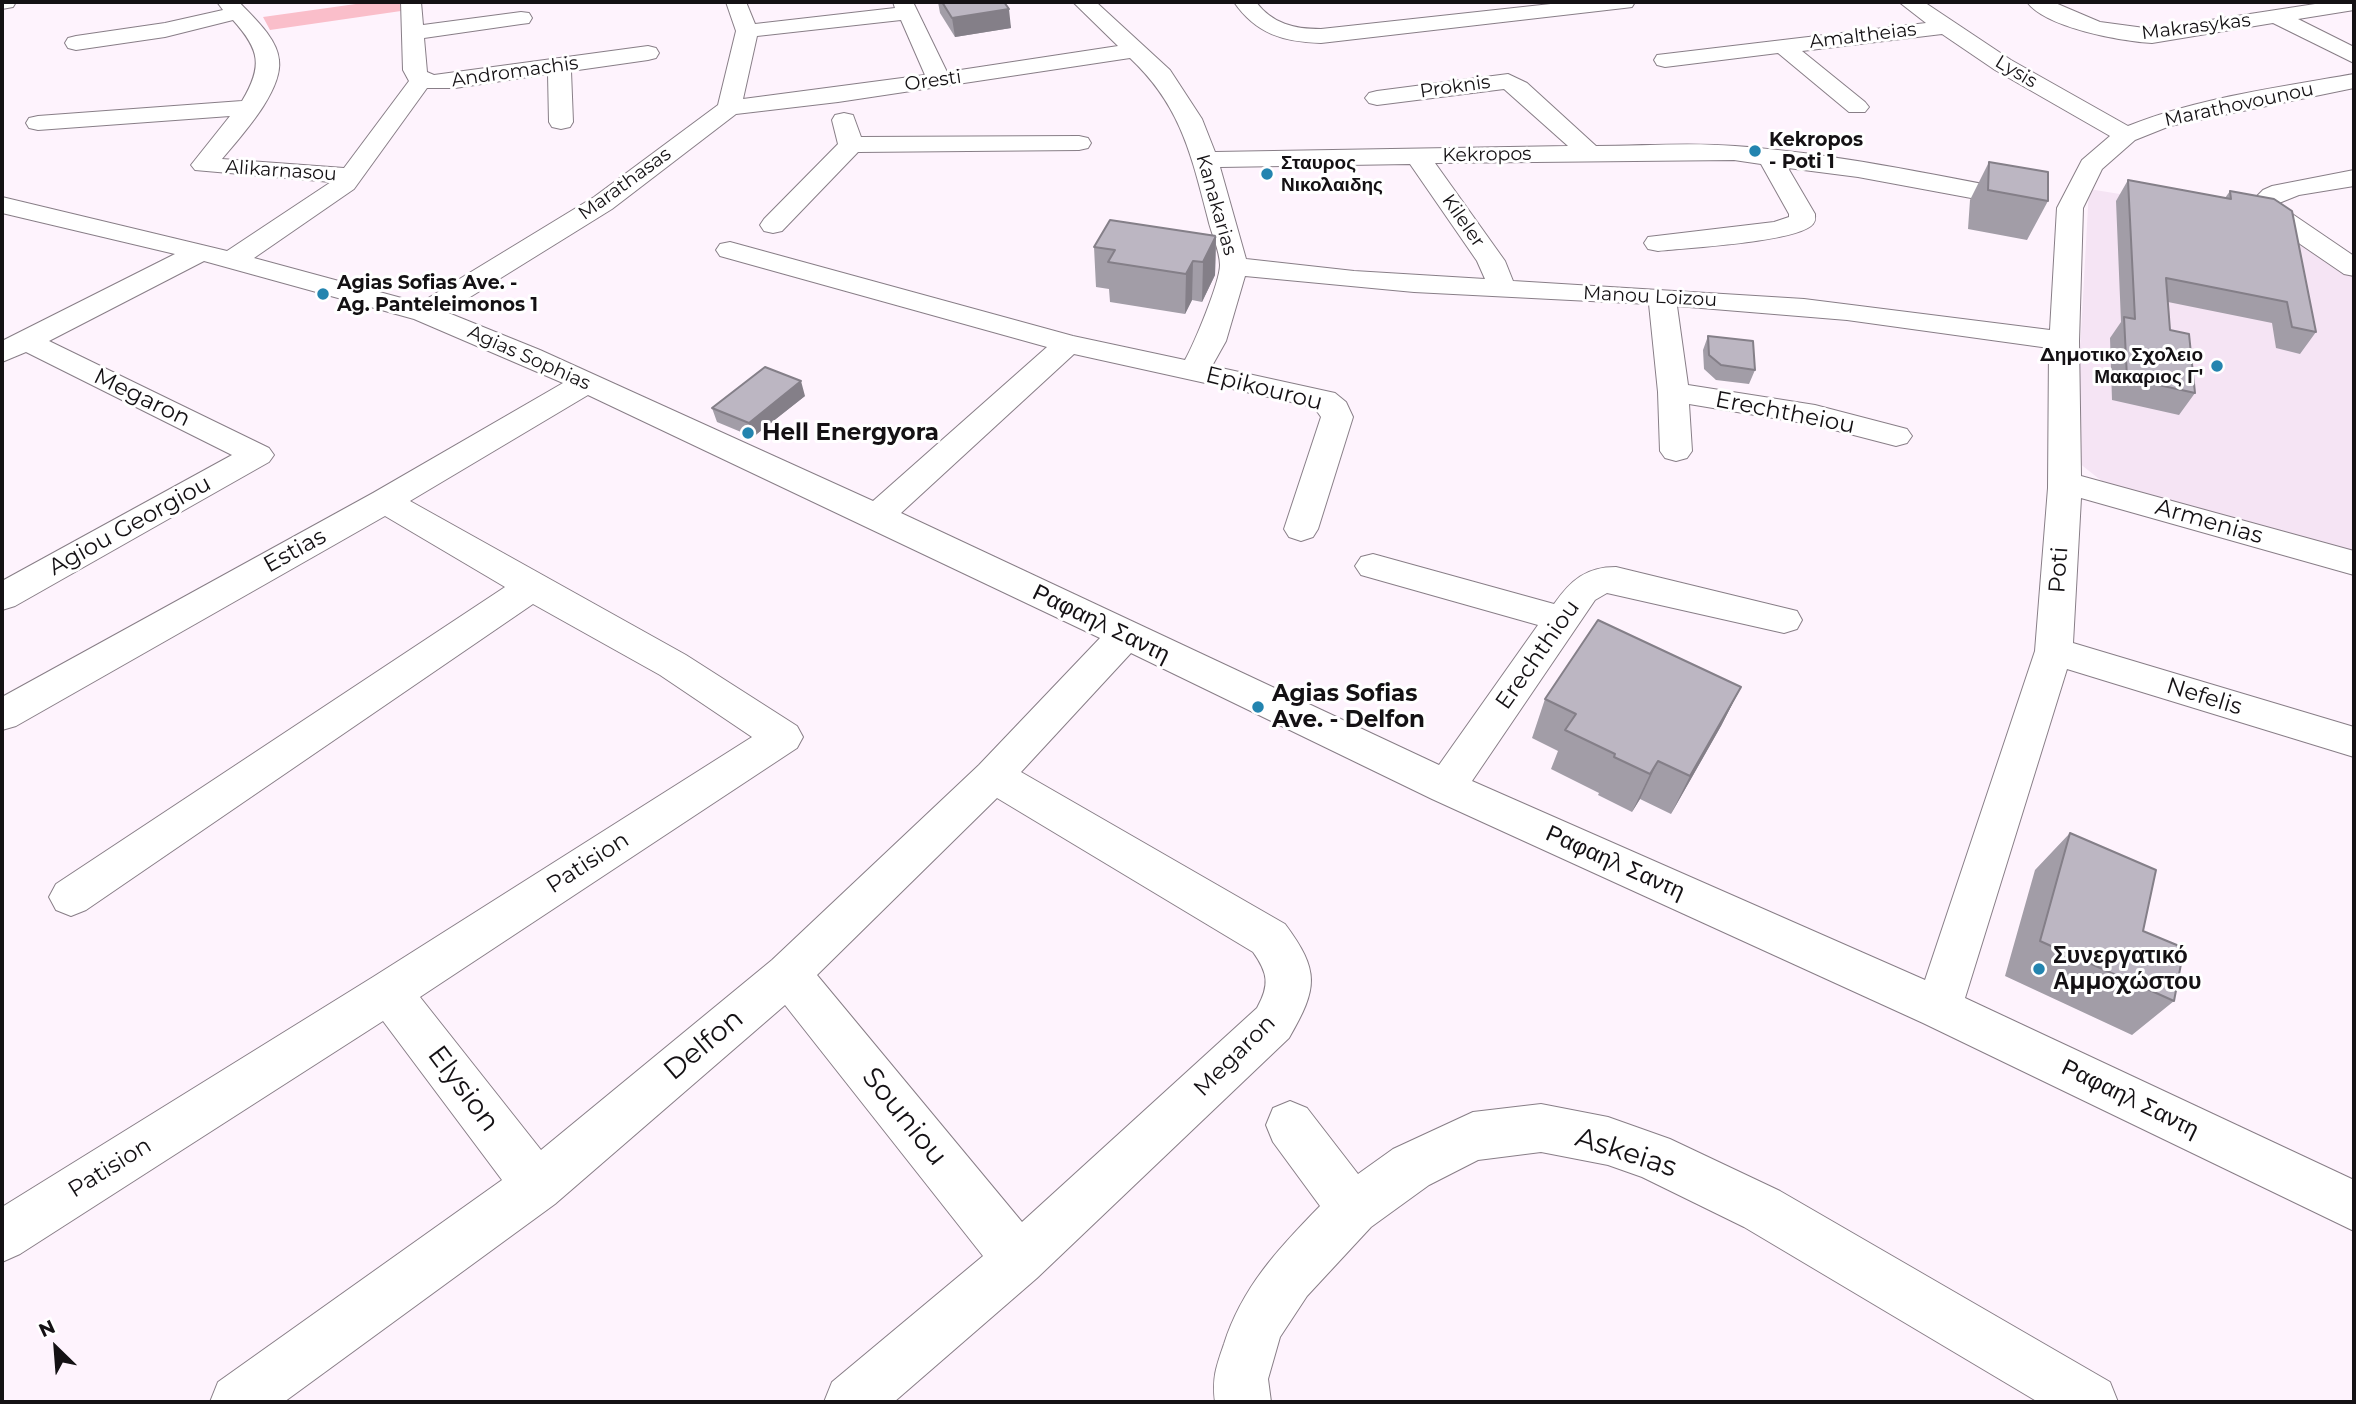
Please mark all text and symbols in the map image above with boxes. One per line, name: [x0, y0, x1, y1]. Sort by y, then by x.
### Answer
street label: Makrasykas: [2140, 9, 2252, 45]
street label: Amaltheias: [1808, 18, 1918, 54]
street label: Lysis: [1991, 51, 2041, 93]
street label: Andromachis: [450, 52, 580, 92]
street label: Oresti: [903, 66, 963, 96]
street label: Proknis: [1418, 71, 1492, 103]
street label: Marathovounou: [2162, 78, 2316, 132]
place label: Kekropos - Poti 1: [1769, 129, 1863, 173]
street label: Marathasas: [574, 143, 676, 225]
street label: Kekropos: [1442, 143, 1532, 167]
marker: Kekropos - Poti 1: [1747, 143, 1763, 159]
street label: Kanakarias: [1191, 152, 1241, 258]
place label: Σταυρος Νικολαιδης: [1281, 152, 1383, 196]
street label: Alikarnasou: [224, 156, 338, 186]
marker: Σταυρος Νικολαιδης: [1259, 166, 1275, 182]
street label: Kileler: [1437, 190, 1489, 252]
place label: Agias Sofias Ave. - Ag. Panteleimonos 1: [337, 272, 538, 316]
street label: Manou Loizou: [1582, 282, 1718, 312]
marker: Agias Sofias Ave. - Ag. Panteleimonos 1: [315, 286, 331, 302]
street label: Agias Sophias: [464, 321, 594, 395]
place label: Δημοτικο Σχολειο Μακαριος Γ': [2040, 344, 2203, 388]
marker: Δημοτικο Σχολειο Μακαριος Γ': [2209, 358, 2225, 374]
street label: Epikourou: [1203, 361, 1325, 417]
street label: Megaron: [89, 363, 195, 433]
street label: Erechtheiou: [1713, 386, 1857, 440]
place label: Hell Energyora: [762, 419, 939, 447]
marker: Hell Energyora: [740, 425, 756, 441]
street label: Agiou Georgiou: [44, 470, 216, 582]
street label: Armenias: [2152, 494, 2266, 550]
street label: Estias: [259, 523, 331, 579]
street label: Poti: [2044, 546, 2074, 594]
street label: Ραφαηλ Σαντη: [1028, 579, 1174, 669]
street label: Erechthiou: [1490, 595, 1586, 715]
street label: Nefelis: [2163, 672, 2245, 722]
place label: Agias Sofias Ave. - Delfon: [1272, 680, 1425, 734]
marker: Agias Sofias Ave. - Delfon: [1250, 699, 1266, 715]
street label: Ραφαηλ Σαντη: [1541, 820, 1689, 906]
street label: Patision: [542, 826, 634, 900]
place label: Συνεργατικό Αμμοχώστου: [2053, 942, 2201, 996]
marker: Συνεργατικό Αμμοχώστου: [2031, 961, 2047, 977]
street label: Delfon: [657, 1002, 751, 1088]
street label: Megaron: [1188, 1009, 1282, 1103]
street label: Elysion: [420, 1039, 506, 1139]
street label: Ραφαηλ Σαντη: [2057, 1054, 2203, 1144]
street label: Souniou: [854, 1061, 954, 1173]
street label: Askeias: [1571, 1121, 1681, 1185]
street label: Patision: [63, 1132, 157, 1204]
north arrow: [21, 1313, 91, 1383]
text: N: [35, 1315, 59, 1342]

